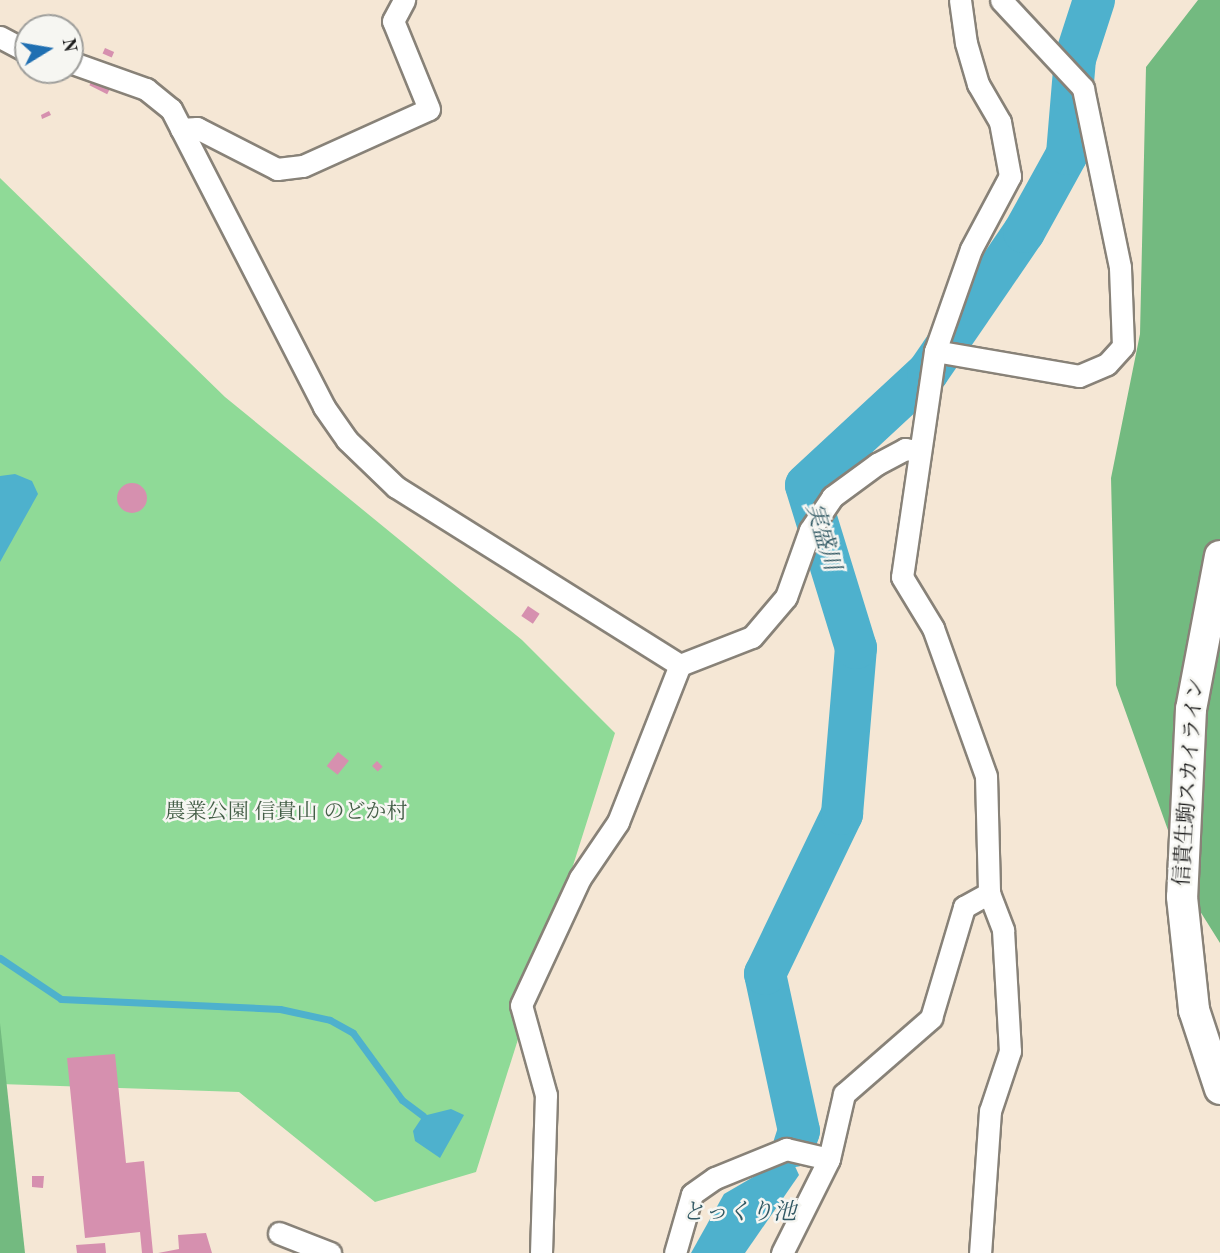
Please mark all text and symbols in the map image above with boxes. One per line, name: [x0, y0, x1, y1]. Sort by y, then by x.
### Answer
north arrow: [14, 14, 84, 84]
text: N: [57, 36, 79, 54]
water label: 実盛川: [799, 500, 845, 574]
street label: 信貴生駒スカイライン: [1170, 676, 1210, 888]
park label: 農業公園 信貴山 のどか村: [165, 800, 407, 826]
water label: とっくり池: [682, 1199, 796, 1227]

